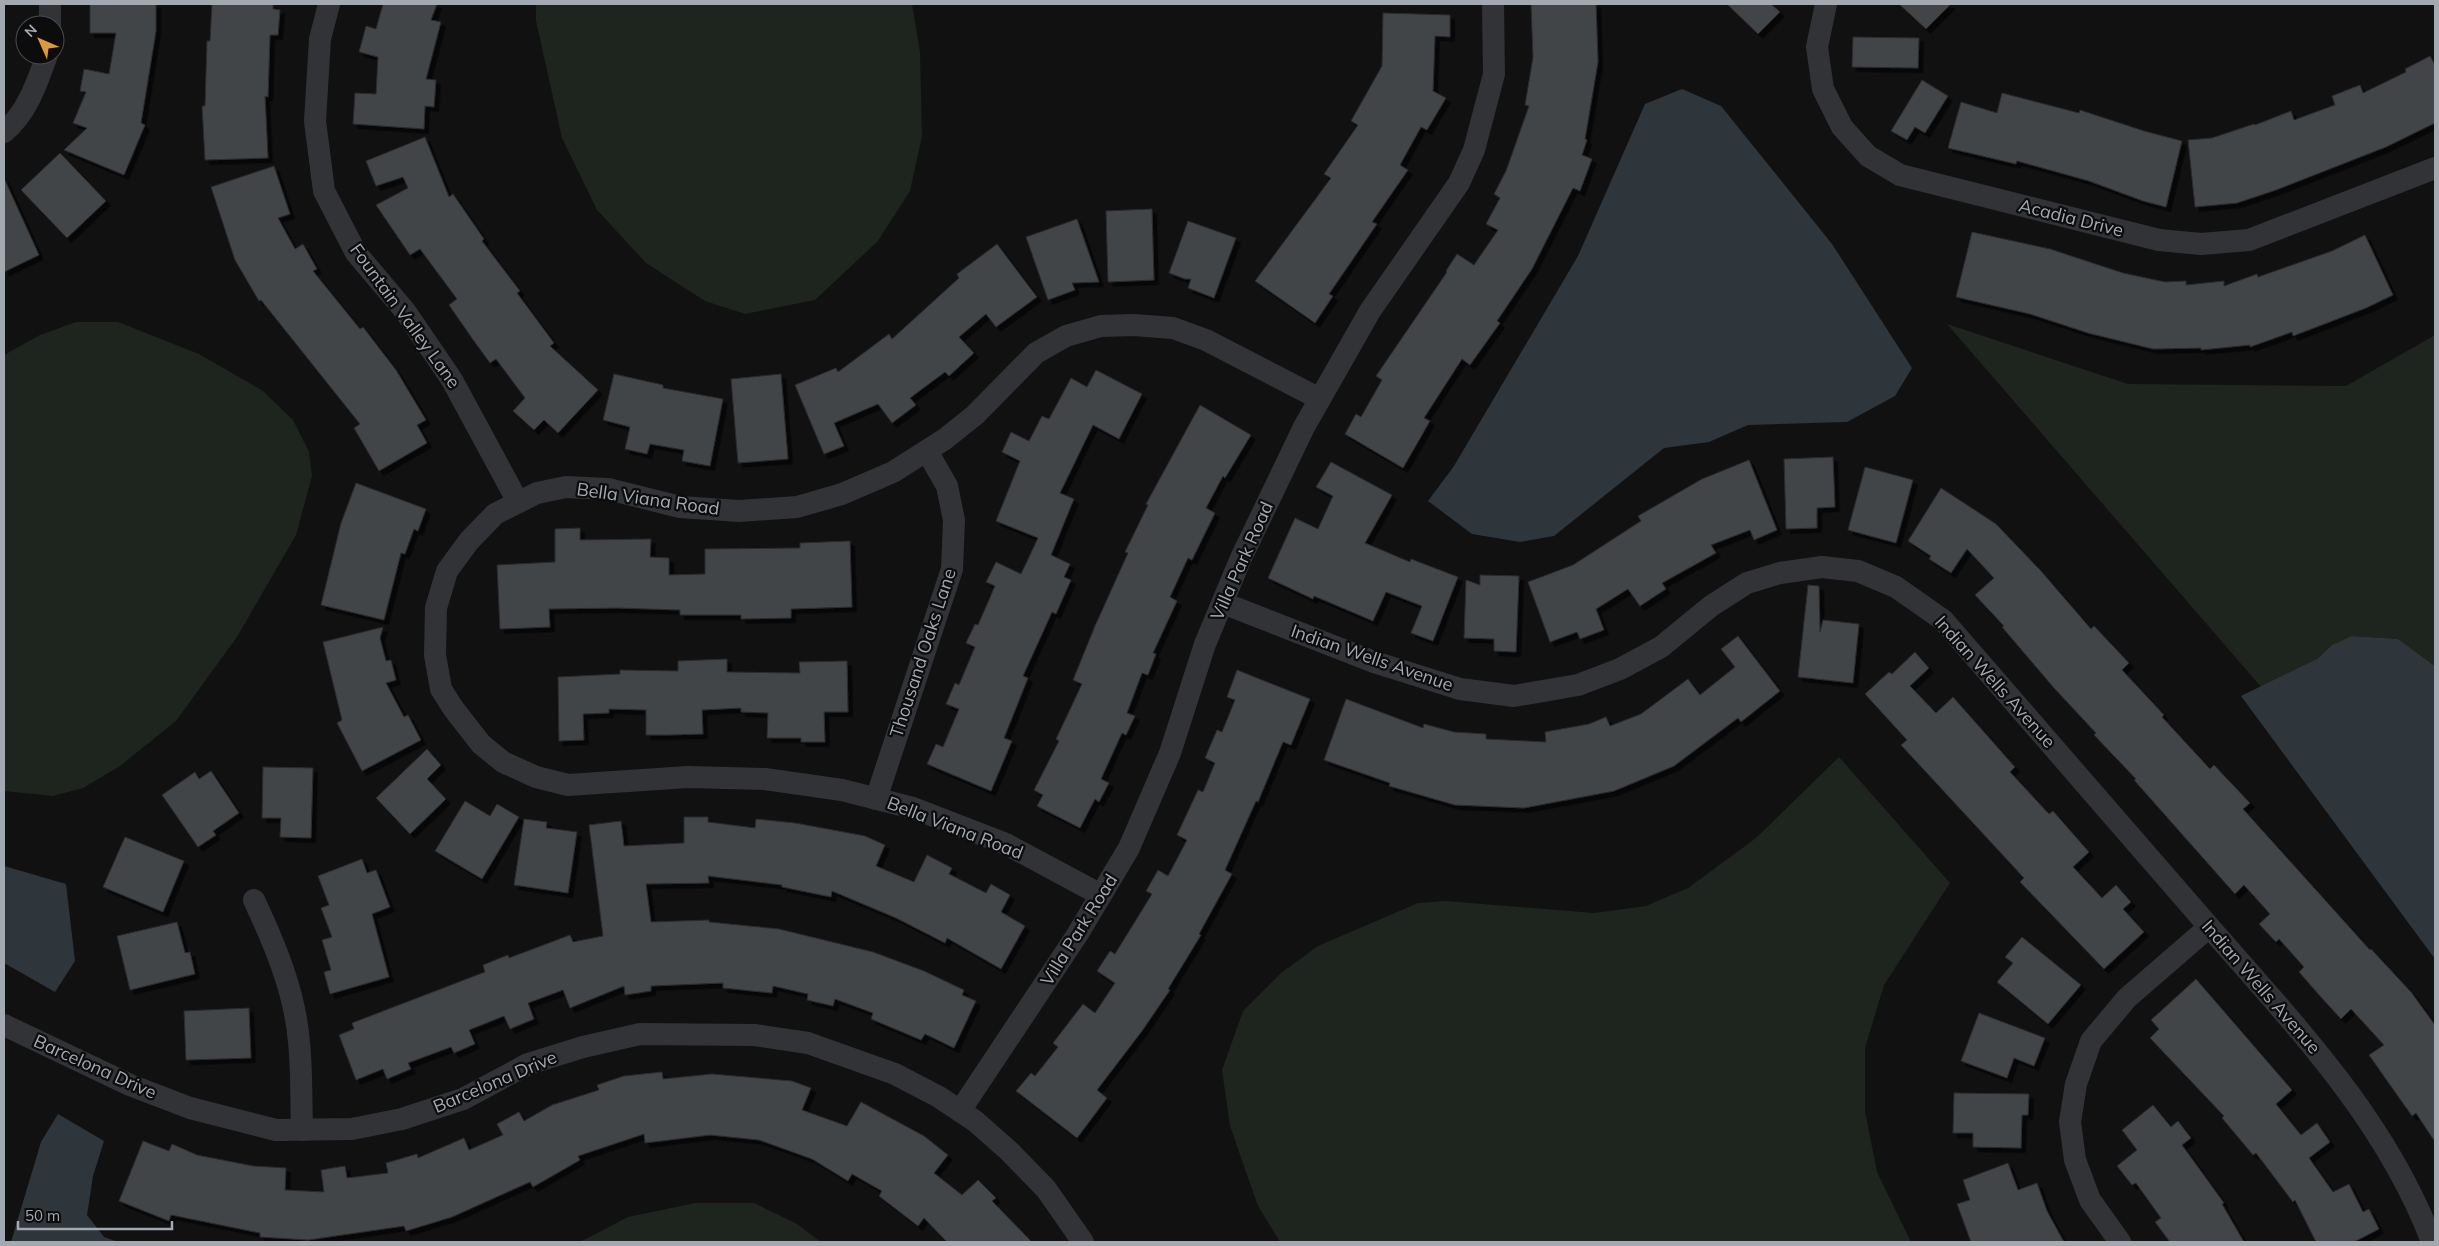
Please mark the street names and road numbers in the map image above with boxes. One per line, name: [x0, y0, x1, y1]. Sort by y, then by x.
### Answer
street label: Acadia Drive: [2017, 193, 2126, 242]
street label: Fountain Valley Lane: [345, 239, 466, 393]
street label: Bella Viana Road: [575, 477, 721, 520]
street label: Villa Park Road: [1205, 498, 1278, 624]
street label: Thousand Oaks Lane: [884, 565, 961, 740]
street label: Indian Wells Avenue: [1930, 611, 2061, 753]
street label: Indian Wells Avenue: [1288, 619, 1456, 696]
street label: Bella Viana Road: [884, 791, 1026, 864]
street label: Villa Park Road: [1035, 870, 1122, 990]
street label: Indian Wells Avenue: [2197, 915, 2326, 1058]
street label: Barcelona Drive: [30, 1029, 160, 1104]
street label: Barcelona Drive: [430, 1045, 560, 1118]

